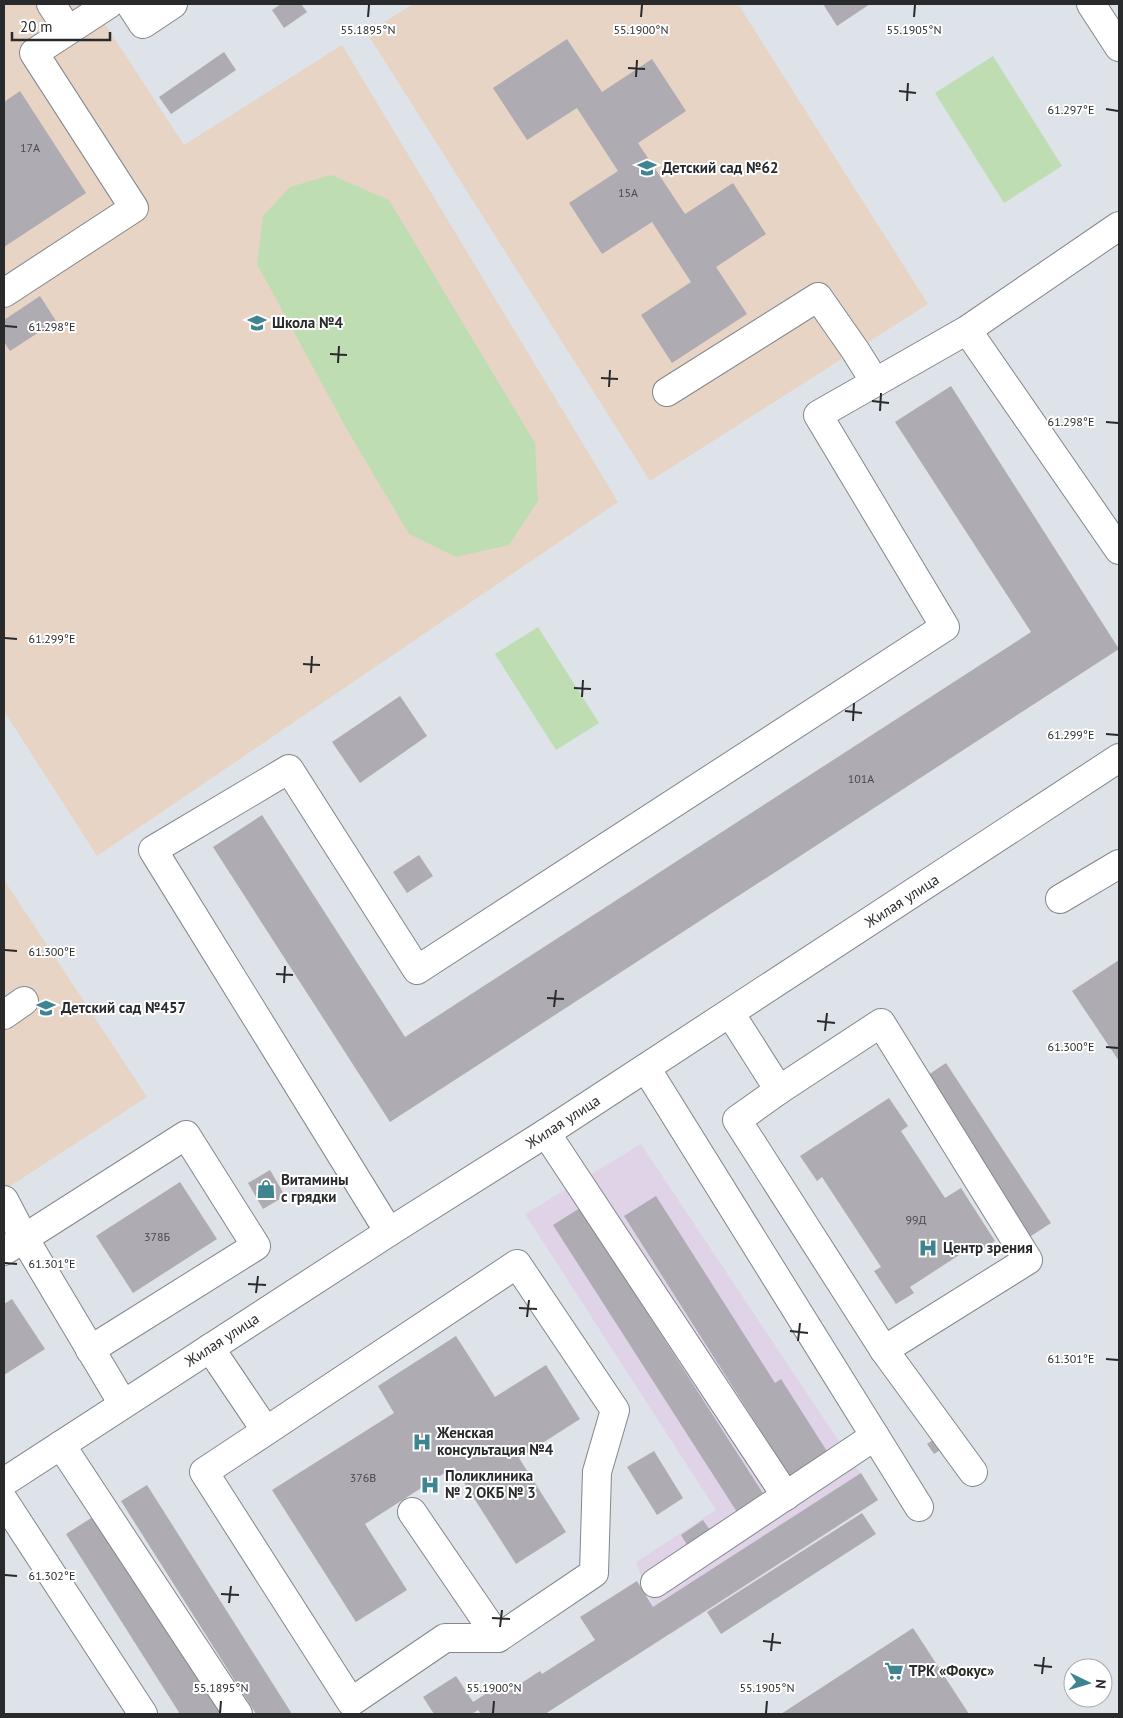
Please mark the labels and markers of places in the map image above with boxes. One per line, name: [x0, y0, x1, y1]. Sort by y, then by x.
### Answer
school or university icon: Детский сад №62: [636, 157, 658, 179]
place label: Детский сад №62: [662, 158, 779, 177]
school or university icon: Школа №4: [246, 312, 268, 334]
place label: Школа №4: [272, 313, 343, 332]
school or university icon: Детский сад №457: [35, 997, 57, 1019]
place label: Детский сад №457: [61, 998, 186, 1017]
place label: Витамины с грядки: [281, 1170, 349, 1206]
shop icon: Витамины с грядки: [255, 1178, 277, 1200]
hospital icon: Центр зрения: [917, 1237, 939, 1259]
place label: Центр зрения: [943, 1238, 1033, 1257]
place label: Женская консультация №4: [436, 1423, 554, 1459]
hospital icon: Женская консультация №4: [411, 1431, 433, 1453]
place label: Поликлиника № 2 ОКБ № 3: [445, 1466, 536, 1502]
hospital icon: Поликлиника № 2 ОКБ № 3: [419, 1474, 441, 1496]
supermarket icon: ТРК «Фокус»: [883, 1660, 905, 1682]
place label: ТРК «Фокус»: [909, 1661, 994, 1680]

